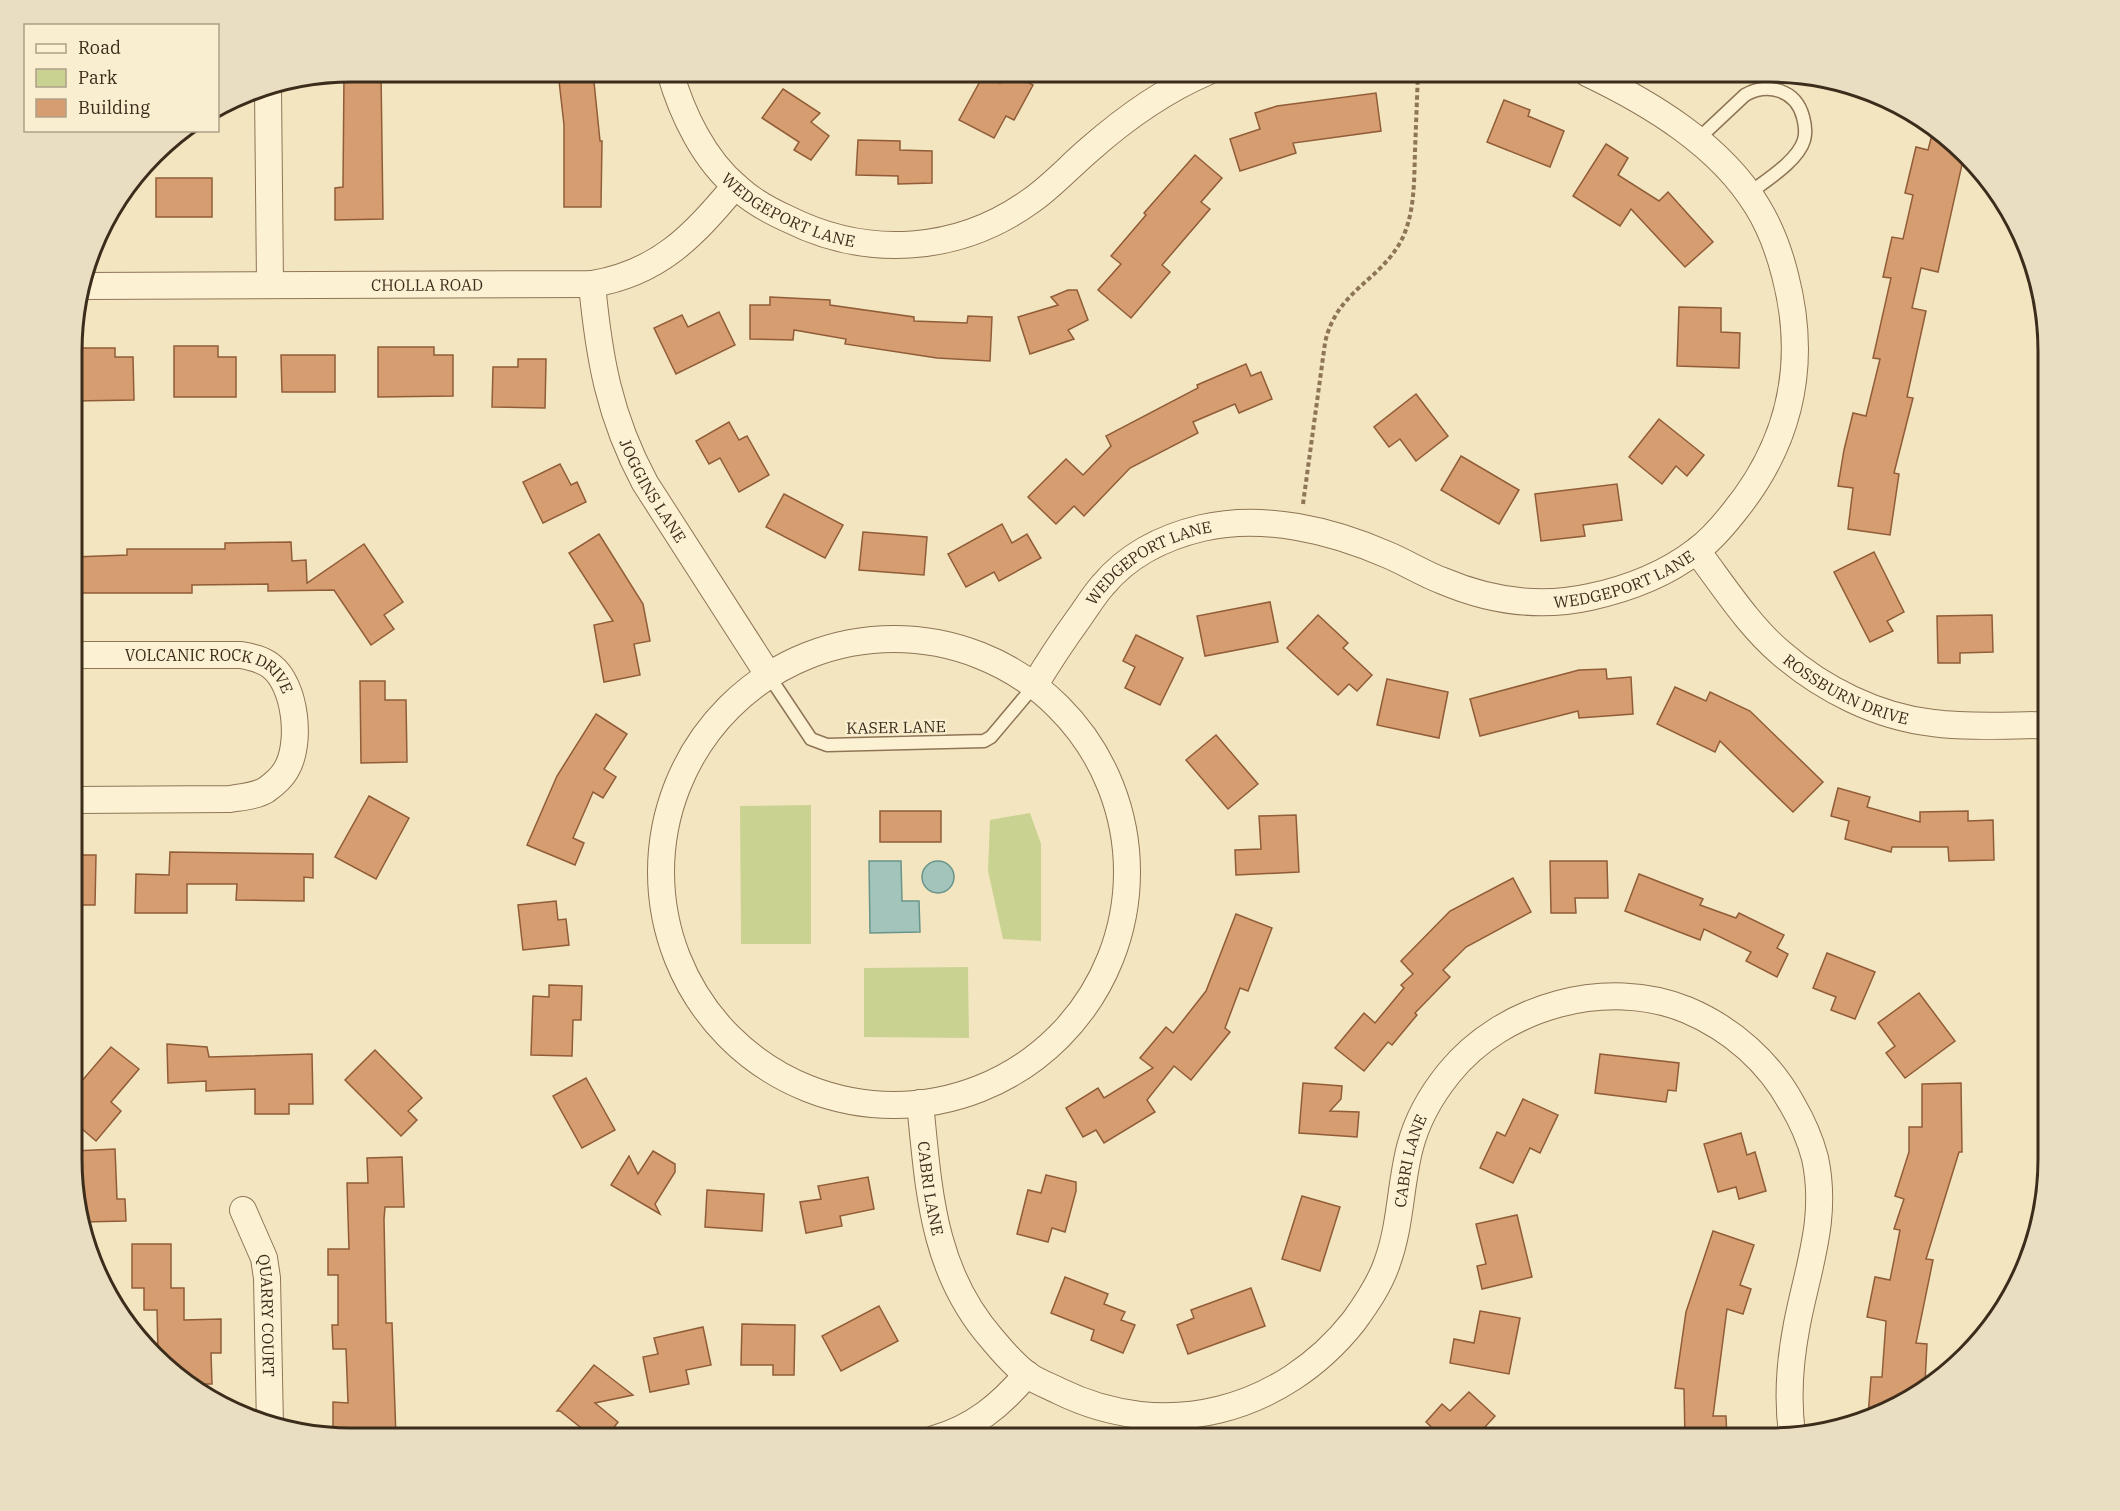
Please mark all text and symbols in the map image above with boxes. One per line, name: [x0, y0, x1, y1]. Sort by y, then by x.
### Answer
legend: [24, 24, 219, 132]
text: Road: [78, 36, 121, 59]
text: Park: [78, 66, 118, 89]
text: Building: [78, 96, 150, 119]
street label: WEDGEPORT LANE: [717, 168, 857, 251]
street label: CHOLLA ROAD: [371, 274, 483, 295]
street label: JOGGINS LANE: [615, 436, 691, 546]
street label: WEDGEPORT LANE: [1081, 516, 1213, 609]
street label: WEDGEPORT LANE: [1553, 546, 1698, 612]
street label: VOLCANIC ROCK DRIVE: [125, 645, 298, 696]
street label: ROSSBURN DRIVE: [1779, 649, 1911, 729]
street label: KASER LANE: [846, 716, 946, 738]
street label: CABRI LANE: [1390, 1111, 1431, 1209]
street label: CABRI LANE: [914, 1140, 948, 1238]
street label: QUARRY COURT: [254, 1253, 279, 1377]

